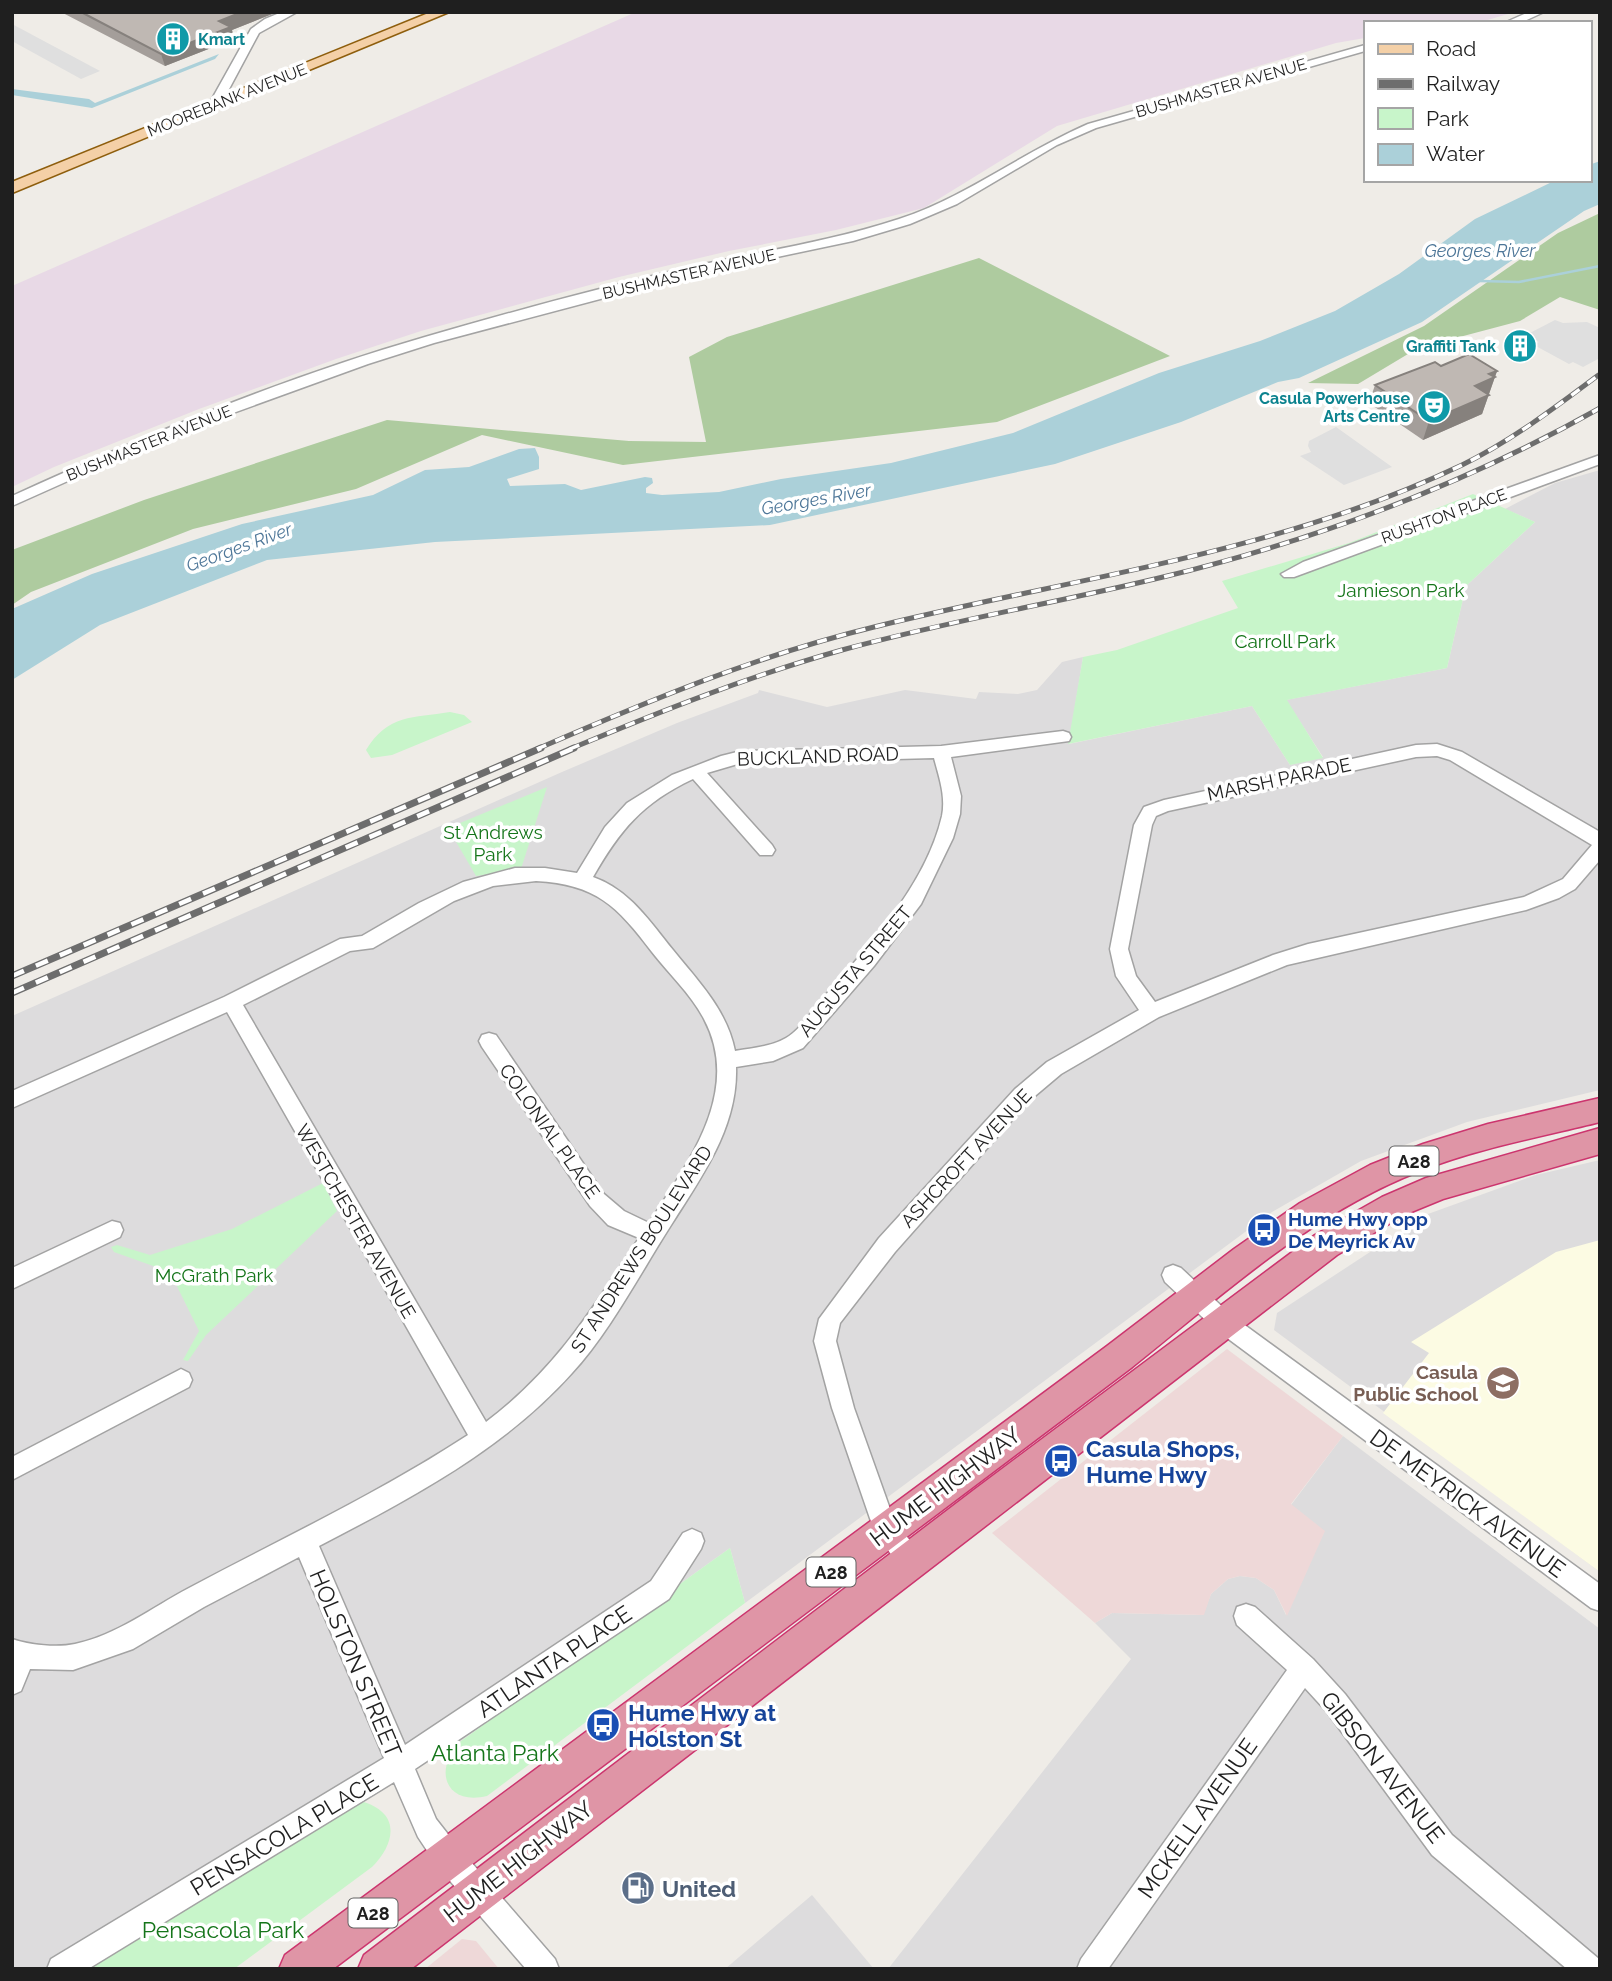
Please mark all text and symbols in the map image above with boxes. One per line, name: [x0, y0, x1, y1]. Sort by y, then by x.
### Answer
building icon: Kmart: [154, 20, 192, 58]
legend: [1364, 21, 1591, 182]
place label: Kmart: [198, 30, 245, 49]
text: Road: [1426, 36, 1476, 61]
street label: BUSHMASTER AVENUE: [1133, 54, 1309, 122]
street label: MOOREBANK AVENUE: [145, 59, 310, 141]
text: Railway: [1426, 71, 1500, 96]
text: Park: [1426, 106, 1469, 131]
text: Water: [1426, 141, 1485, 166]
water label: Georges River: [1425, 240, 1536, 261]
street label: BUSHMASTER AVENUE: [601, 245, 778, 303]
building icon: Graffiti Tank: [1501, 327, 1539, 365]
place label: Graffiti Tank: [1406, 337, 1496, 356]
theatre icon: Casula Powerhouse Arts Centre: [1415, 388, 1453, 426]
place label: Casula Powerhouse Arts Centre: [1259, 389, 1410, 426]
street label: BUSHMASTER AVENUE: [63, 401, 235, 485]
water label: Georges River: [760, 479, 873, 519]
street label: RUSHTON PLACE: [1379, 484, 1510, 548]
water label: Georges River: [183, 518, 296, 576]
park label: Jamieson Park: [1337, 579, 1465, 601]
park label: Carroll Park: [1234, 630, 1336, 652]
street label: BUCKLAND ROAD: [737, 742, 899, 770]
street label: MARSH PARADE: [1205, 753, 1353, 805]
park label: St Andrews Park: [443, 821, 543, 865]
street label: AUGUSTA STREET: [794, 901, 916, 1041]
street label: COLONIAL PLACE: [495, 1059, 605, 1203]
street label: ASHCROFT AVENUE: [896, 1084, 1036, 1232]
street label: WESTCHESTER AVENUE: [291, 1120, 421, 1322]
street label: ST ANDREWS BOULEVARD: [566, 1141, 716, 1357]
road number: A28: [1390, 1146, 1438, 1176]
place label: Hume Hwy opp De Meyrick Av: [1288, 1208, 1428, 1252]
bus stop icon: Hume Hwy opp De Meyrick Av: [1245, 1211, 1283, 1249]
park label: McGrath Park: [155, 1264, 273, 1286]
place label: Casula Public School: [1353, 1361, 1479, 1405]
school or university icon: Casula Public School: [1484, 1364, 1522, 1402]
street label: HUME HIGHWAY: [864, 1420, 1026, 1552]
street label: DE MEYRICK AVENUE: [1365, 1423, 1571, 1583]
place label: Casula Shops, Hume Hwy: [1086, 1435, 1240, 1488]
bus stop icon: Casula Shops, Hume Hwy: [1042, 1442, 1080, 1480]
road number: A28: [806, 1558, 856, 1587]
street label: HOLSTON STREET: [304, 1565, 408, 1761]
street label: ATLANTA PLACE: [472, 1599, 636, 1723]
street label: GIBSON AVENUE: [1316, 1686, 1450, 1848]
place label: Hume Hwy at Holston St: [628, 1699, 776, 1752]
bus stop icon: Hume Hwy at Holston St: [584, 1706, 622, 1744]
street label: MCKELL AVENUE: [1132, 1733, 1262, 1903]
park label: Atlanta Park: [431, 1739, 559, 1766]
street label: PENSACOLA PLACE: [185, 1767, 383, 1901]
street label: HUME HIGHWAY: [438, 1794, 598, 1928]
fuel station icon: United: [619, 1869, 657, 1907]
place label: United: [662, 1875, 736, 1902]
road number: A28: [348, 1898, 398, 1927]
park label: Pensacola Park: [142, 1916, 304, 1943]

